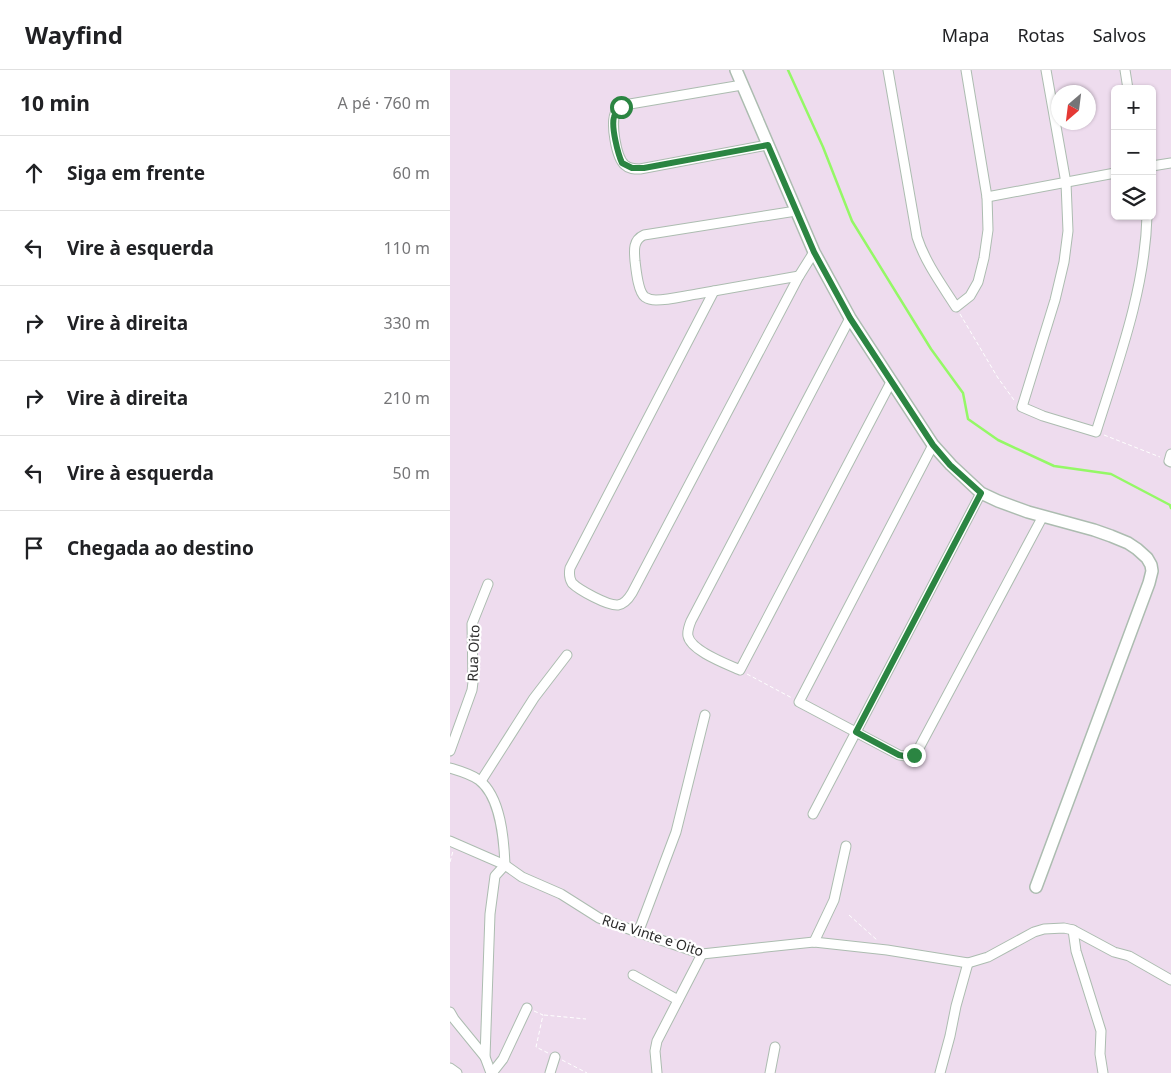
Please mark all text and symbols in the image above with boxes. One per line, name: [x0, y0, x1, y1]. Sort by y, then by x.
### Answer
text: Wayfind: [25, 18, 123, 51]
text: Mapa: [942, 23, 989, 47]
text: Rotas: [1017, 23, 1065, 47]
text: Salvos: [1093, 23, 1146, 47]
north arrow: [1051, 85, 1096, 130]
map controls: [1111, 85, 1156, 220]
button: +: [1111, 85, 1156, 130]
text: 10 min: [20, 89, 90, 117]
text: A pé · 760 m: [338, 92, 430, 114]
route start: [610, 96, 633, 119]
button: −: [1111, 130, 1156, 175]
icon: ahead: [20, 159, 48, 187]
text: Siga em frente: [67, 160, 205, 186]
text: 60 m: [393, 162, 430, 184]
button: layers: [1111, 175, 1156, 220]
icon: left: [20, 234, 48, 262]
text: Vire à esquerda: [67, 235, 214, 261]
text: 110 m: [383, 237, 430, 259]
icon: right: [20, 309, 48, 337]
text: Vire à direita: [67, 310, 188, 336]
text: 330 m: [383, 312, 430, 334]
icon: right: [20, 384, 48, 412]
text: Vire à direita: [67, 385, 188, 411]
text: 210 m: [383, 387, 430, 409]
icon: left: [20, 459, 48, 487]
text: Vire à esquerda: [67, 460, 214, 486]
text: 50 m: [393, 462, 430, 484]
icon: arrive: [20, 534, 48, 562]
text: Chegada ao destino: [67, 535, 254, 561]
street label: Rua Oito: [463, 624, 483, 682]
route end: [903, 744, 926, 767]
street label: Rua Vinte e Oito: [600, 910, 706, 960]

